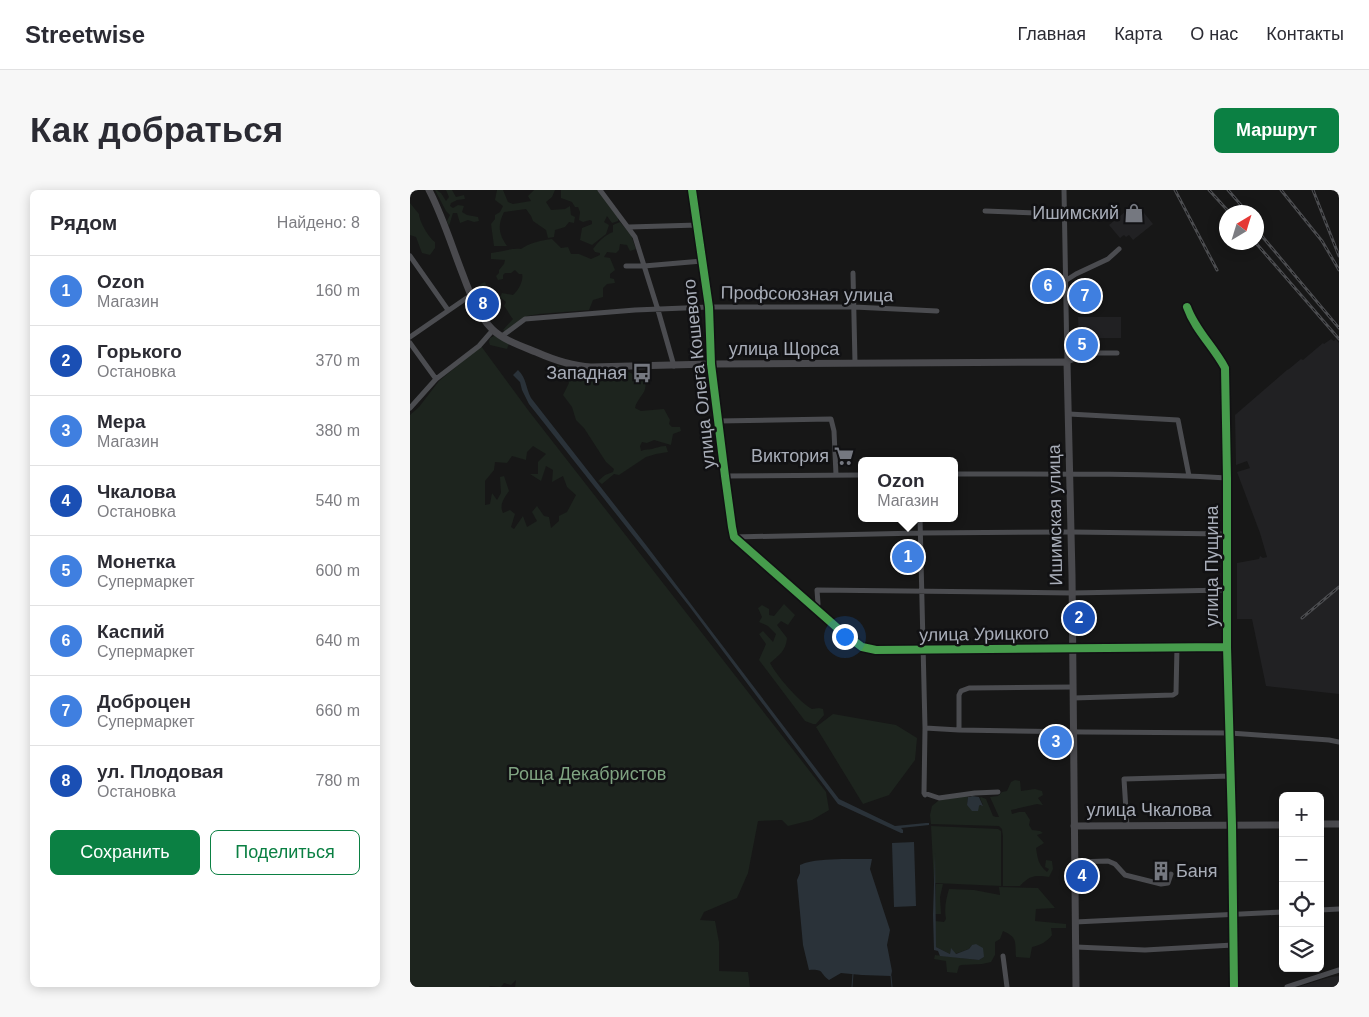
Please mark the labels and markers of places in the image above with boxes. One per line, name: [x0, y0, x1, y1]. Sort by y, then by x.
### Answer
shop icon: Ишимский: [1123, 202, 1145, 224]
place label: Ишимский: [1032, 203, 1119, 223]
pin: 6: [1032, 267, 1064, 305]
pin: 7: [1069, 277, 1101, 315]
pin: 8: [467, 285, 499, 323]
pin: 5: [1066, 326, 1098, 364]
bus stop icon: Западная: [631, 362, 653, 384]
place label: Западная: [546, 363, 627, 383]
supermarket icon: Виктория: [833, 445, 855, 467]
place label: Виктория: [751, 446, 829, 466]
pin: 1: [892, 538, 924, 576]
pin: 2: [1063, 599, 1095, 637]
pin: 3: [1040, 723, 1072, 761]
pin: 4: [1066, 857, 1098, 895]
building icon: Баня: [1150, 860, 1172, 882]
place label: Баня: [1176, 861, 1218, 881]

